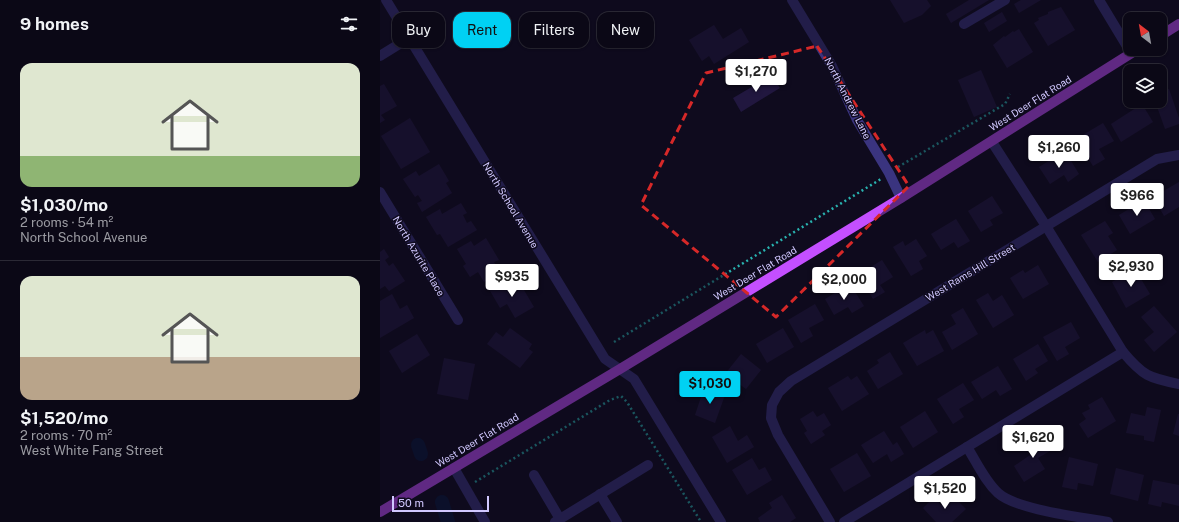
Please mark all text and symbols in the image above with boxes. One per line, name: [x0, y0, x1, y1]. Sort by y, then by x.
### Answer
chip: Buy: [392, 12, 445, 48]
chip: Rent: [453, 12, 511, 48]
chip: Filters: [519, 12, 589, 48]
chip: New: [597, 12, 654, 48]
north arrow: [1123, 12, 1167, 56]
map controls: [1123, 12, 1167, 108]
icon: filters: [338, 13, 360, 35]
text: 9 homes: [20, 14, 89, 34]
street label: North Andrew Lane: [822, 55, 874, 141]
pin: $1,270: [723, 59, 789, 93]
text: $1,270: [735, 64, 777, 79]
button: layers: [1123, 64, 1167, 108]
street label: West Deer Flat Road: [987, 73, 1073, 133]
icon: home: [154, 89, 226, 161]
pin: $1,260: [1026, 135, 1092, 169]
text: $1,260: [1037, 140, 1081, 155]
street label: North School Avenue: [481, 160, 542, 250]
pin: $966: [1113, 183, 1161, 217]
text: $966: [1120, 188, 1154, 203]
text: $1,030/mo: [20, 195, 108, 215]
street label: North Azurite Place: [390, 214, 448, 298]
text: 2 rooms · 54 m²: [20, 215, 113, 230]
text: North School Avenue: [20, 230, 147, 245]
street label: West Rams Hill Street: [923, 241, 1017, 303]
street label: West Deer Flat Road: [711, 243, 799, 303]
pin: $2,930: [1098, 254, 1164, 288]
text: $2,930: [1108, 259, 1154, 274]
pin: $935: [488, 264, 536, 298]
pin: $2,000: [811, 267, 877, 301]
text: $935: [495, 269, 529, 284]
text: $2,000: [821, 272, 867, 287]
icon: home: [154, 302, 226, 374]
pin: $1,030: [677, 371, 743, 405]
text: $1,030: [688, 376, 732, 391]
text: $1,520/mo: [20, 408, 108, 428]
street label: West Deer Flat Road: [433, 410, 521, 470]
pin: $1,620: [1000, 425, 1066, 459]
text: 2 rooms · 70 m²: [20, 428, 112, 443]
text: $1,620: [1011, 430, 1055, 445]
text: West White Fang Street: [20, 443, 163, 458]
pin: $1,520: [912, 476, 978, 510]
text: $1,520: [923, 481, 967, 496]
scale bar: [392, 494, 489, 513]
text: 50 m: [398, 497, 424, 509]

